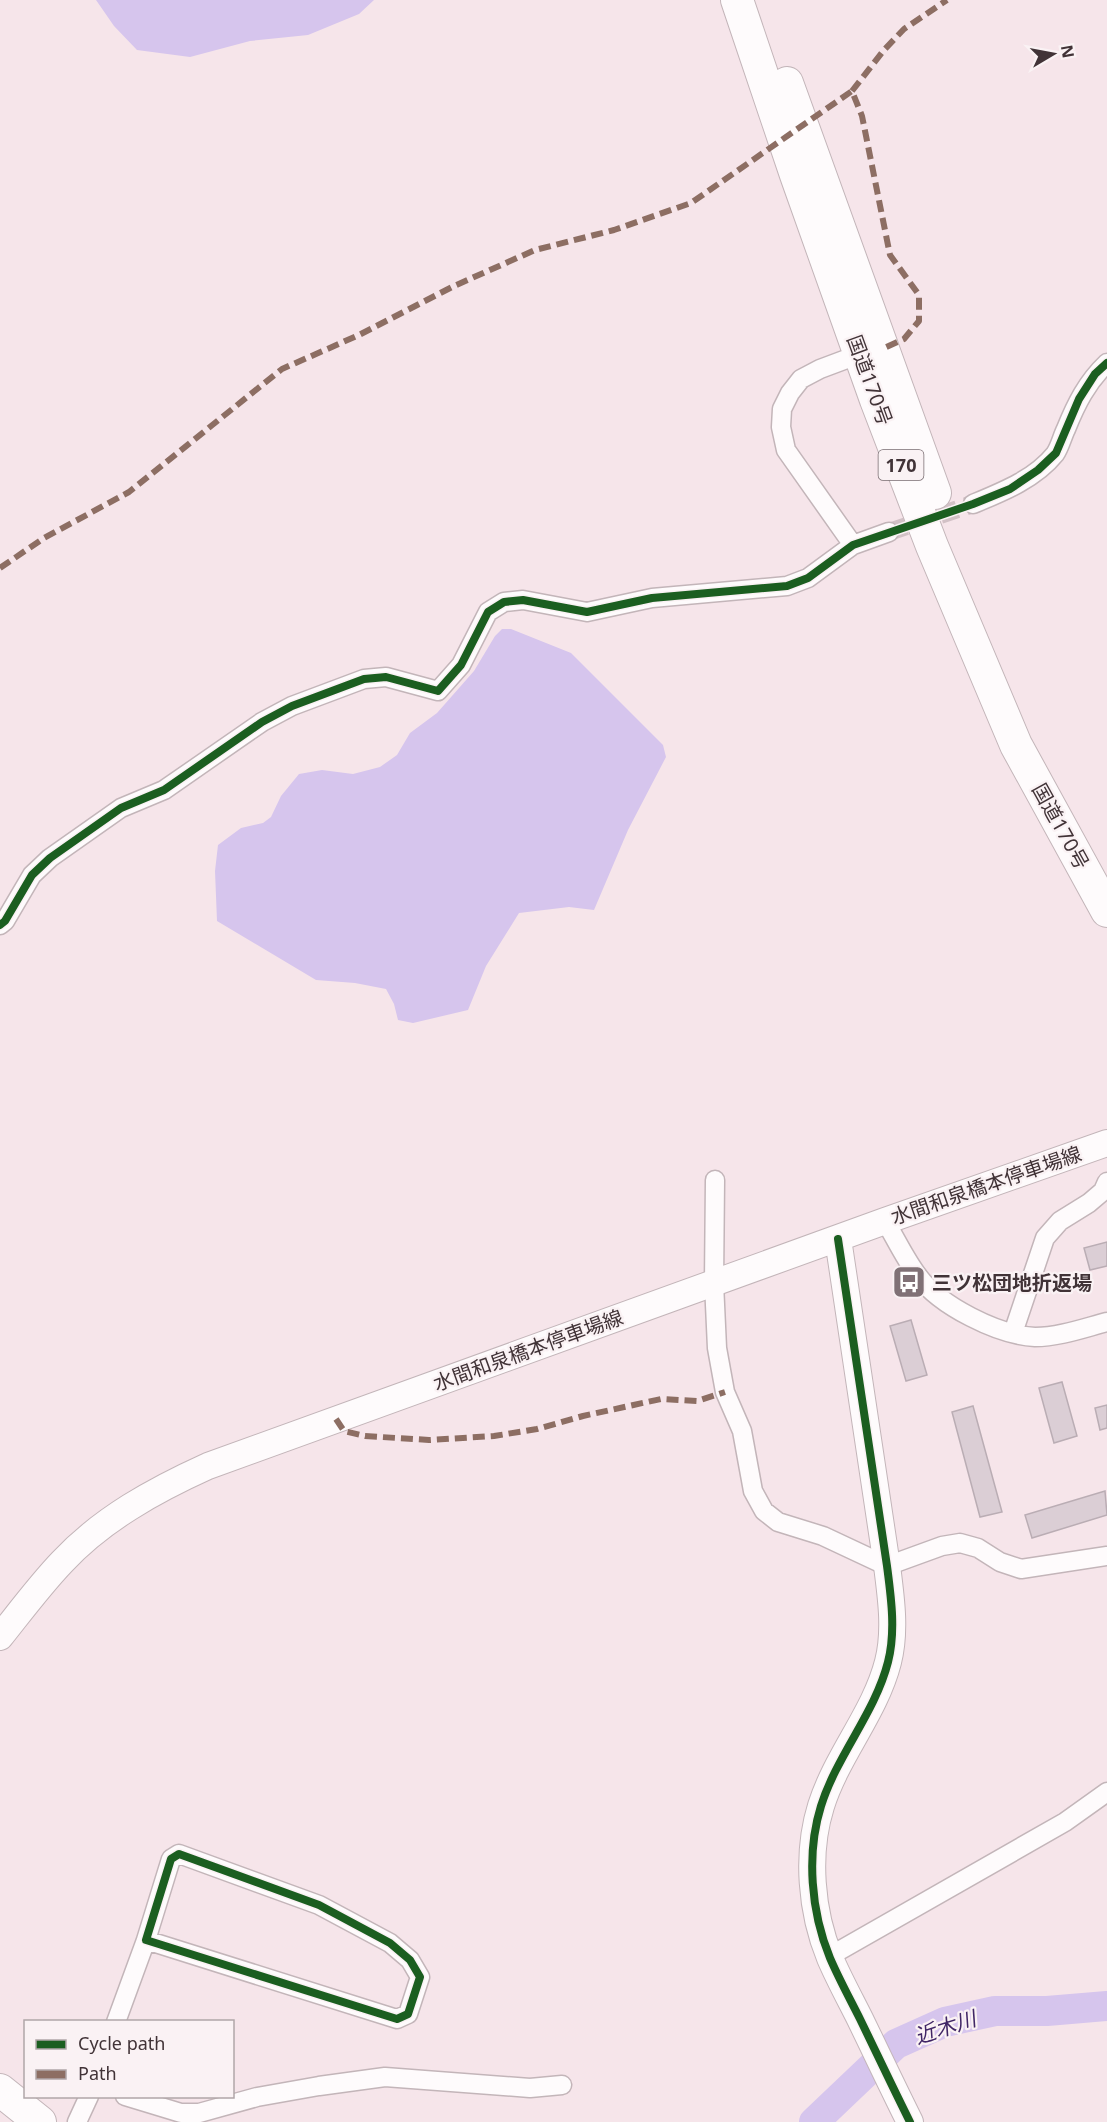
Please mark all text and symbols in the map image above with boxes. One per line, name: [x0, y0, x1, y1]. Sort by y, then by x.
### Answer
north arrow: [1023, 24, 1083, 84]
text: N: [1056, 43, 1080, 60]
street label: 国道170号: [841, 331, 899, 429]
road number: 170: [878, 450, 924, 480]
street label: 国道170号: [1026, 778, 1096, 874]
street label: 水間和泉橋本停車場線: [887, 1140, 1085, 1230]
bus stop icon: 三ツ松団地折返場: [891, 1264, 927, 1300]
place label: 三ツ松団地折返場: [932, 1269, 1092, 1296]
street label: 水間和泉橋本停車場線: [429, 1303, 627, 1397]
water label: 近木川: [911, 2003, 981, 2050]
legend: [24, 2020, 234, 2098]
text: Cycle path: [78, 2031, 165, 2055]
text: Path: [78, 2061, 117, 2085]

